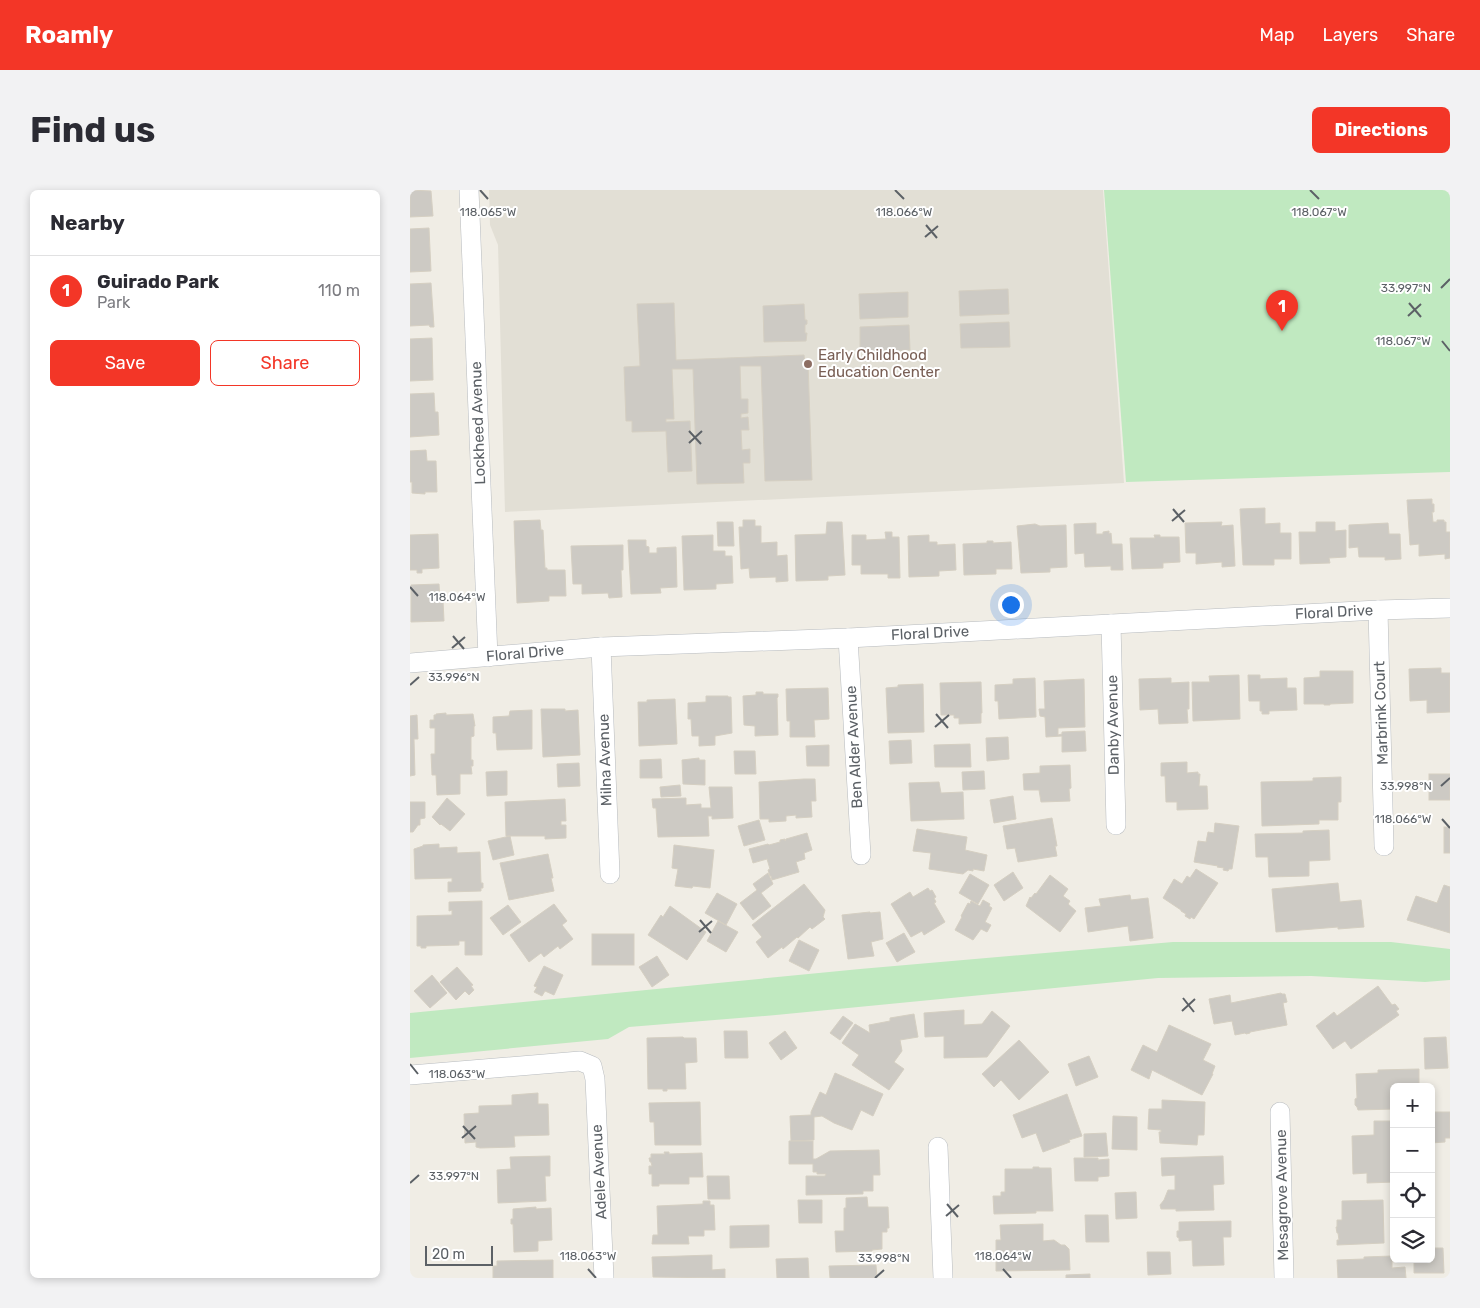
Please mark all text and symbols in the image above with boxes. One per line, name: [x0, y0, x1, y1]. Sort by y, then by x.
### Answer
text: Roamly: [25, 21, 113, 49]
text: Map: [1260, 24, 1295, 46]
text: Layers: [1323, 24, 1378, 46]
text: Share: [1406, 24, 1455, 46]
button: Directions: [1312, 107, 1450, 153]
text: Find us: [30, 109, 155, 151]
text: 118.065°W: [460, 205, 517, 219]
text: 118.066°W: [876, 205, 933, 219]
text: 118.067°W: [1291, 205, 1347, 219]
text: Nearby: [50, 210, 125, 235]
text: Guirado Park: [97, 270, 219, 293]
text: 1: [62, 281, 70, 300]
text: 110 m: [318, 281, 360, 300]
text: 33.997°N: [1381, 281, 1431, 295]
pin: 1: [1266, 290, 1298, 331]
text: Park: [97, 293, 130, 312]
text: 118.067°W: [1375, 334, 1431, 348]
button: Save: [50, 340, 200, 386]
button: Share: [210, 340, 360, 386]
place label: Early Childhood Education Center: [818, 346, 940, 381]
marker: Early Childhood Education Center: [802, 358, 814, 370]
street label: Lockheed Avenue: [467, 361, 489, 485]
text: 118.064°W: [428, 590, 486, 604]
your location: [998, 592, 1024, 618]
street label: Floral Drive: [1294, 601, 1374, 623]
street label: Floral Drive: [890, 622, 970, 644]
street label: Floral Drive: [485, 641, 565, 665]
street label: Marbrink Court: [1370, 661, 1392, 765]
text: 33.996°N: [428, 670, 480, 684]
street label: Danby Avenue: [1103, 675, 1123, 775]
street label: Ben Alder Avenue: [842, 685, 866, 809]
street label: Milna Avenue: [594, 714, 616, 806]
text: 33.998°N: [1380, 779, 1432, 793]
text: 118.066°W: [1375, 812, 1432, 826]
text: 118.063°W: [429, 1067, 486, 1081]
map controls: [1390, 1083, 1435, 1263]
button: +: [1390, 1083, 1435, 1128]
street label: Adele Avenue: [588, 1124, 610, 1220]
button: −: [1390, 1128, 1435, 1173]
street label: Mesagrove Avenue: [1272, 1129, 1292, 1261]
text: 33.997°N: [429, 1169, 479, 1183]
button: locate: [1390, 1173, 1435, 1218]
button: layers: [1390, 1218, 1435, 1263]
scale bar: [425, 1243, 492, 1266]
text: 20 m: [432, 1246, 465, 1263]
text: 118.063°W: [560, 1249, 617, 1263]
text: 118.064°W: [974, 1249, 1032, 1263]
text: 33.998°N: [858, 1251, 910, 1265]

